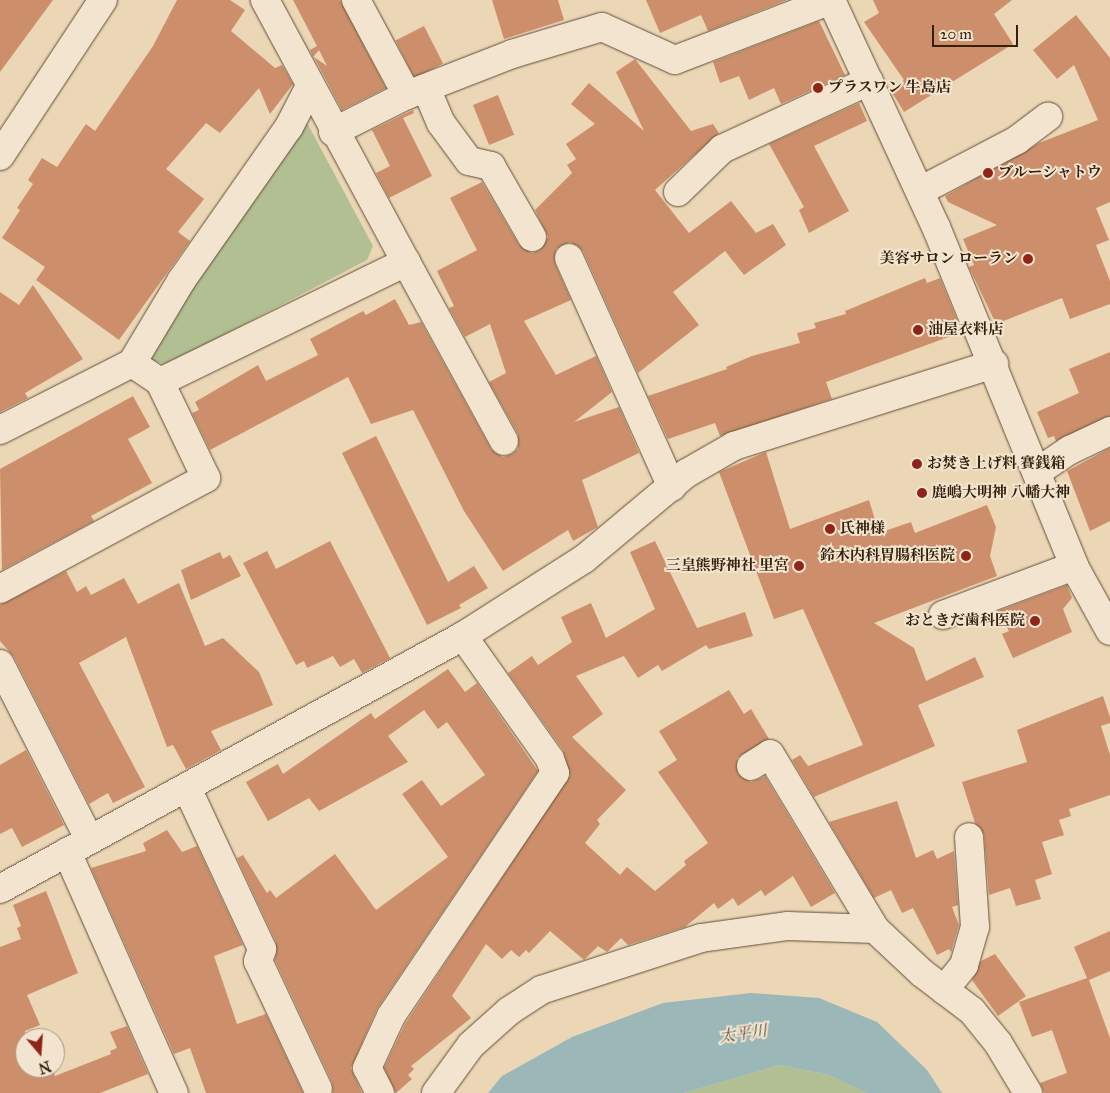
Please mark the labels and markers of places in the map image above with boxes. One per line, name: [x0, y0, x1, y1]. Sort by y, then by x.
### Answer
place label: プラスワン 牛島店: [828, 79, 951, 97]
marker: プラスワン 牛島店: [812, 82, 824, 94]
place label: ブルーシャトウ: [998, 164, 1103, 182]
marker: ブルーシャトウ: [982, 167, 994, 179]
place label: 美容サロン ローラン: [880, 250, 1018, 268]
marker: 美容サロン ローラン: [1022, 253, 1034, 265]
place label: 油屋衣料店: [928, 321, 1003, 339]
marker: 油屋衣料店: [912, 324, 924, 336]
place label: お焚き上げ料 賽銭箱: [927, 455, 1065, 473]
marker: お焚き上げ料 賽銭箱: [911, 458, 923, 470]
place label: 鹿嶋大明神 八幡大神: [932, 484, 1070, 502]
marker: 鹿嶋大明神 八幡大神: [916, 487, 928, 499]
place label: 氏神様: [840, 520, 885, 538]
marker: 氏神様: [824, 523, 836, 535]
place label: 鈴木内科胃腸科医院: [820, 547, 955, 565]
marker: 鈴木内科胃腸科医院: [959, 549, 973, 563]
place label: 三皇熊野神社 里宮: [666, 557, 789, 575]
marker: 三皇熊野神社 里宮: [793, 560, 805, 572]
place label: おときだ歯科医院: [905, 612, 1025, 630]
marker: おときだ歯科医院: [1029, 615, 1041, 627]

